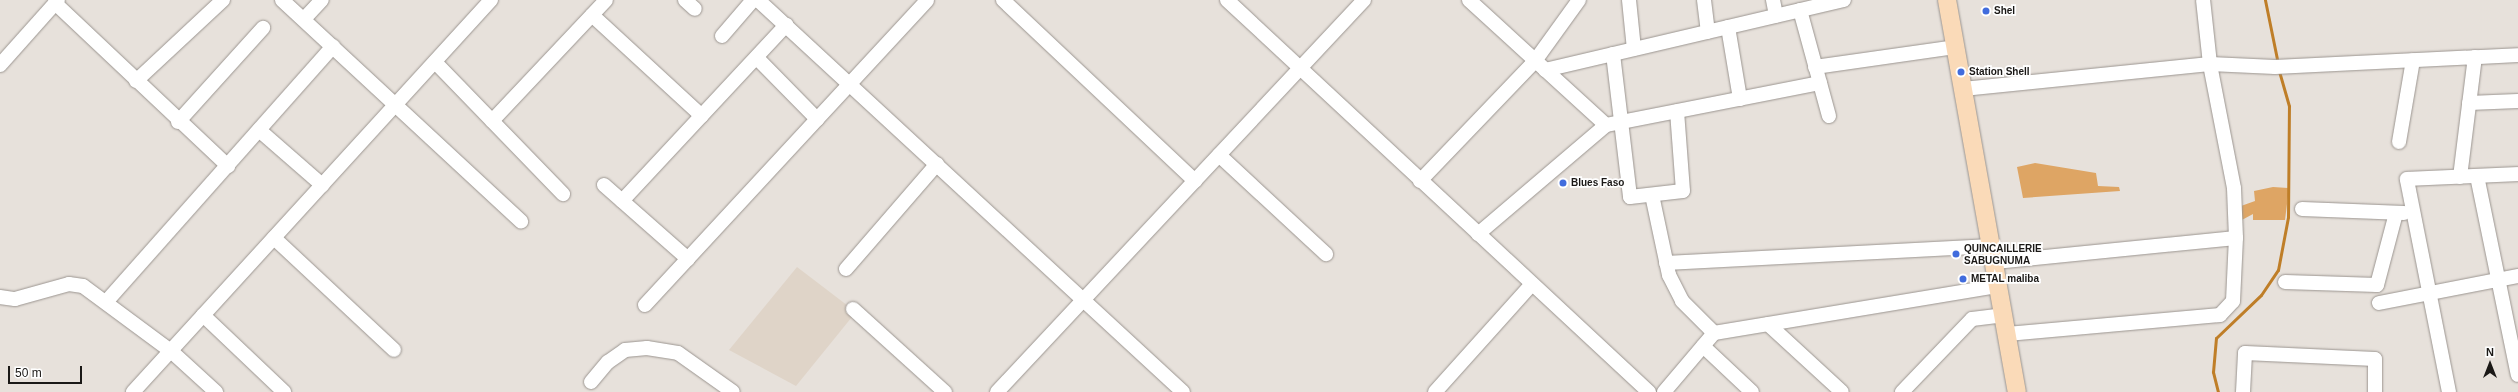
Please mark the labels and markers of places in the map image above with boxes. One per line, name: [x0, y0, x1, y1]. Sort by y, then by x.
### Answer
place label: Shel: [1994, 5, 2015, 17]
marker: Shel: [1981, 6, 1991, 16]
place label: Station Shell: [1969, 66, 2030, 78]
marker: Station Shell: [1956, 67, 1966, 77]
place label: Blues Faso: [1571, 177, 1624, 189]
marker: Blues Faso: [1558, 178, 1568, 188]
place label: QUINCAILLERIE SABUGNUMA: [1964, 242, 2042, 266]
marker: QUINCAILLERIE SABUGNUMA: [1951, 249, 1961, 259]
place label: METAL maliba: [1971, 273, 2039, 285]
marker: METAL maliba: [1958, 274, 1968, 284]

